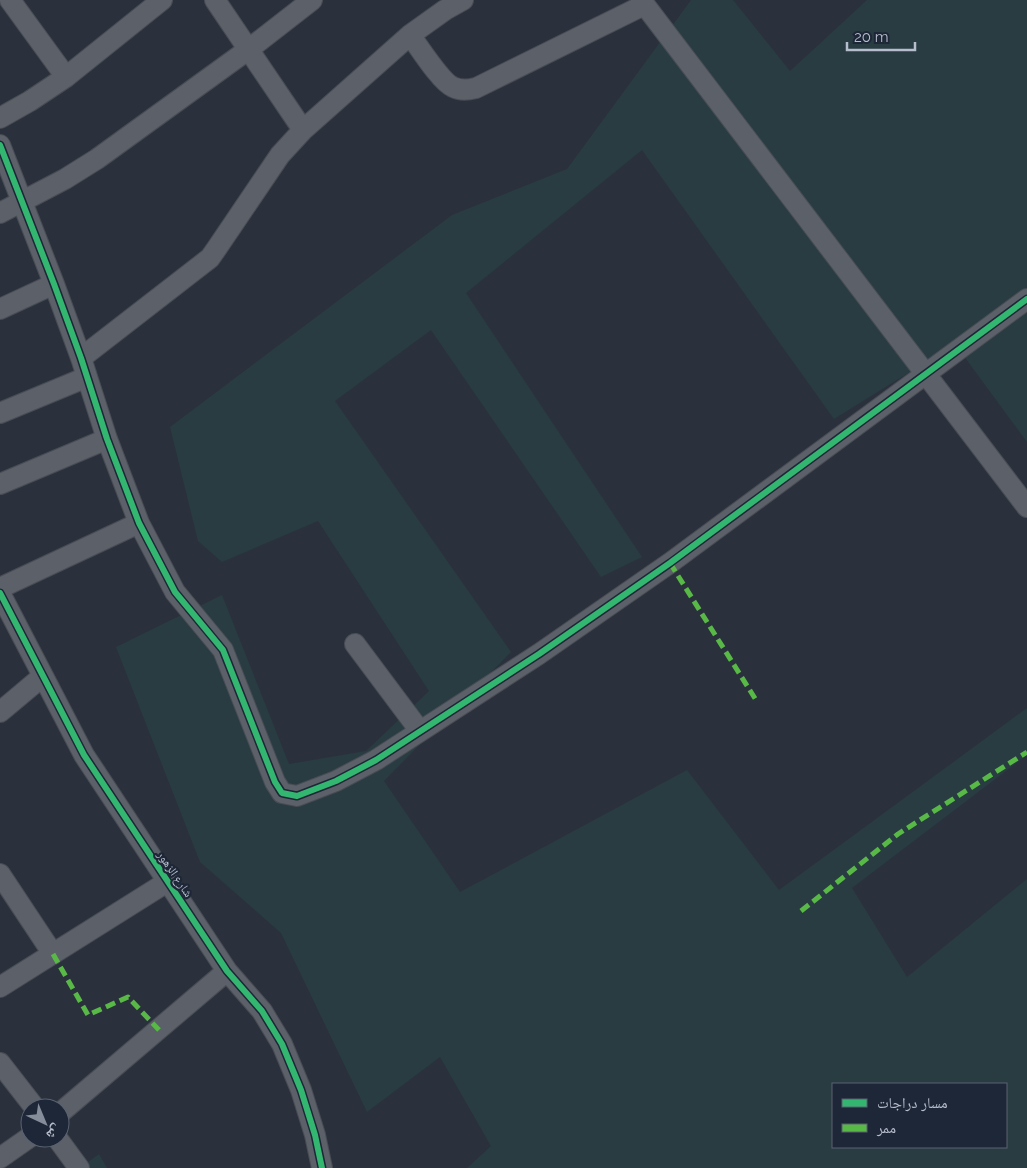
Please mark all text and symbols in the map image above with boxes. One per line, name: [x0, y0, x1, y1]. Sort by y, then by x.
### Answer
scale bar: [847, 20, 914, 52]
text: 20 m: [854, 28, 889, 46]
street label: شارع الزهور: [153, 848, 196, 900]
legend: [832, 1083, 1007, 1148]
text: مسار دراجات: [877, 1094, 948, 1112]
north arrow: [20, 1098, 70, 1148]
text: ممر: [876, 1119, 896, 1137]
text: ش: [42, 1121, 65, 1143]

